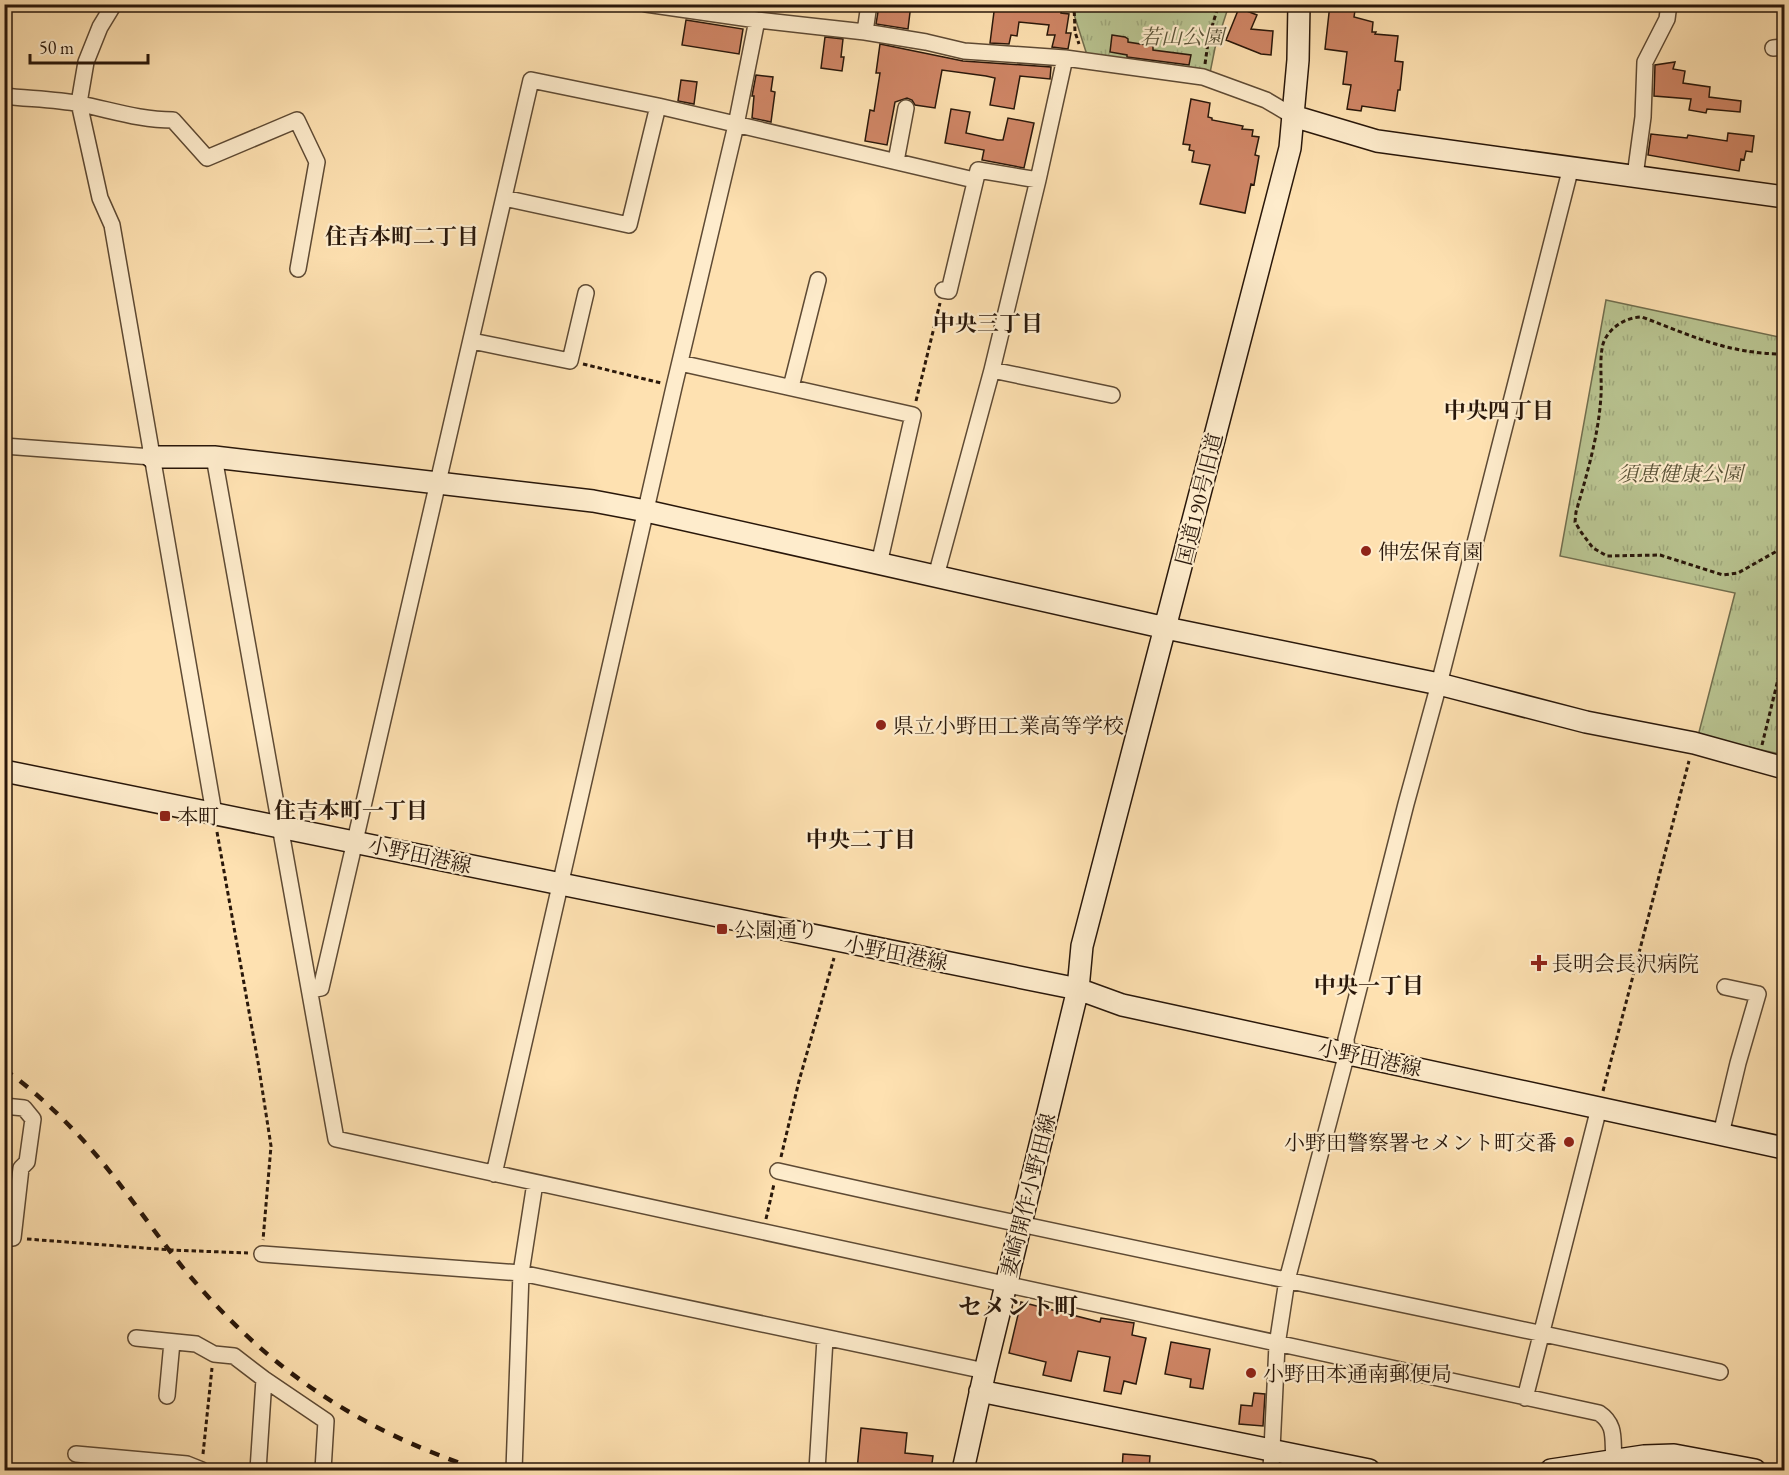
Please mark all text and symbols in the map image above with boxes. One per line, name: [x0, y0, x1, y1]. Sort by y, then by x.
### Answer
park label: 若山公園: [1140, 23, 1227, 50]
scale bar: [30, 27, 148, 65]
text: 50 m: [39, 36, 74, 59]
district label: 住吉本町二丁目: [325, 222, 479, 251]
district label: 中央三丁目: [933, 309, 1043, 338]
district label: 中央四丁目: [1444, 396, 1554, 425]
street label: 国道190号旧道: [1170, 430, 1228, 568]
park label: 須恵健康公園: [1617, 460, 1746, 487]
place label: 伸宏保育園: [1378, 538, 1483, 565]
marker: 伸宏保育園: [1359, 544, 1373, 558]
place label: 県立小野田工業高等学校: [893, 712, 1124, 739]
marker: 県立小野田工業高等学校: [874, 718, 888, 732]
district label: 住吉本町一丁目: [274, 796, 428, 825]
place label: 本町: [177, 803, 219, 830]
marker: 本町: [158, 809, 172, 823]
district label: 中央二丁目: [806, 825, 916, 854]
street label: 小野田港線: [366, 831, 474, 879]
place label: 公園通り: [734, 916, 818, 943]
marker: 公園通り: [715, 922, 729, 936]
street label: 小野田港線: [842, 930, 950, 976]
place label: 長明会長沢病院: [1552, 950, 1699, 977]
marker: 長明会長沢病院: [1530, 954, 1548, 972]
district label: 中央一丁目: [1314, 971, 1424, 1000]
street label: 小野田港線: [1316, 1034, 1424, 1082]
street label: 妻崎開作小野田線: [995, 1110, 1061, 1280]
place label: 小野田警察署セメント町交番: [1284, 1129, 1557, 1156]
marker: 小野田警察署セメント町交番: [1562, 1135, 1576, 1149]
district label: セメント町: [958, 1291, 1078, 1322]
place label: 小野田本通南郵便局: [1263, 1360, 1452, 1387]
marker: 小野田本通南郵便局: [1244, 1366, 1258, 1380]

